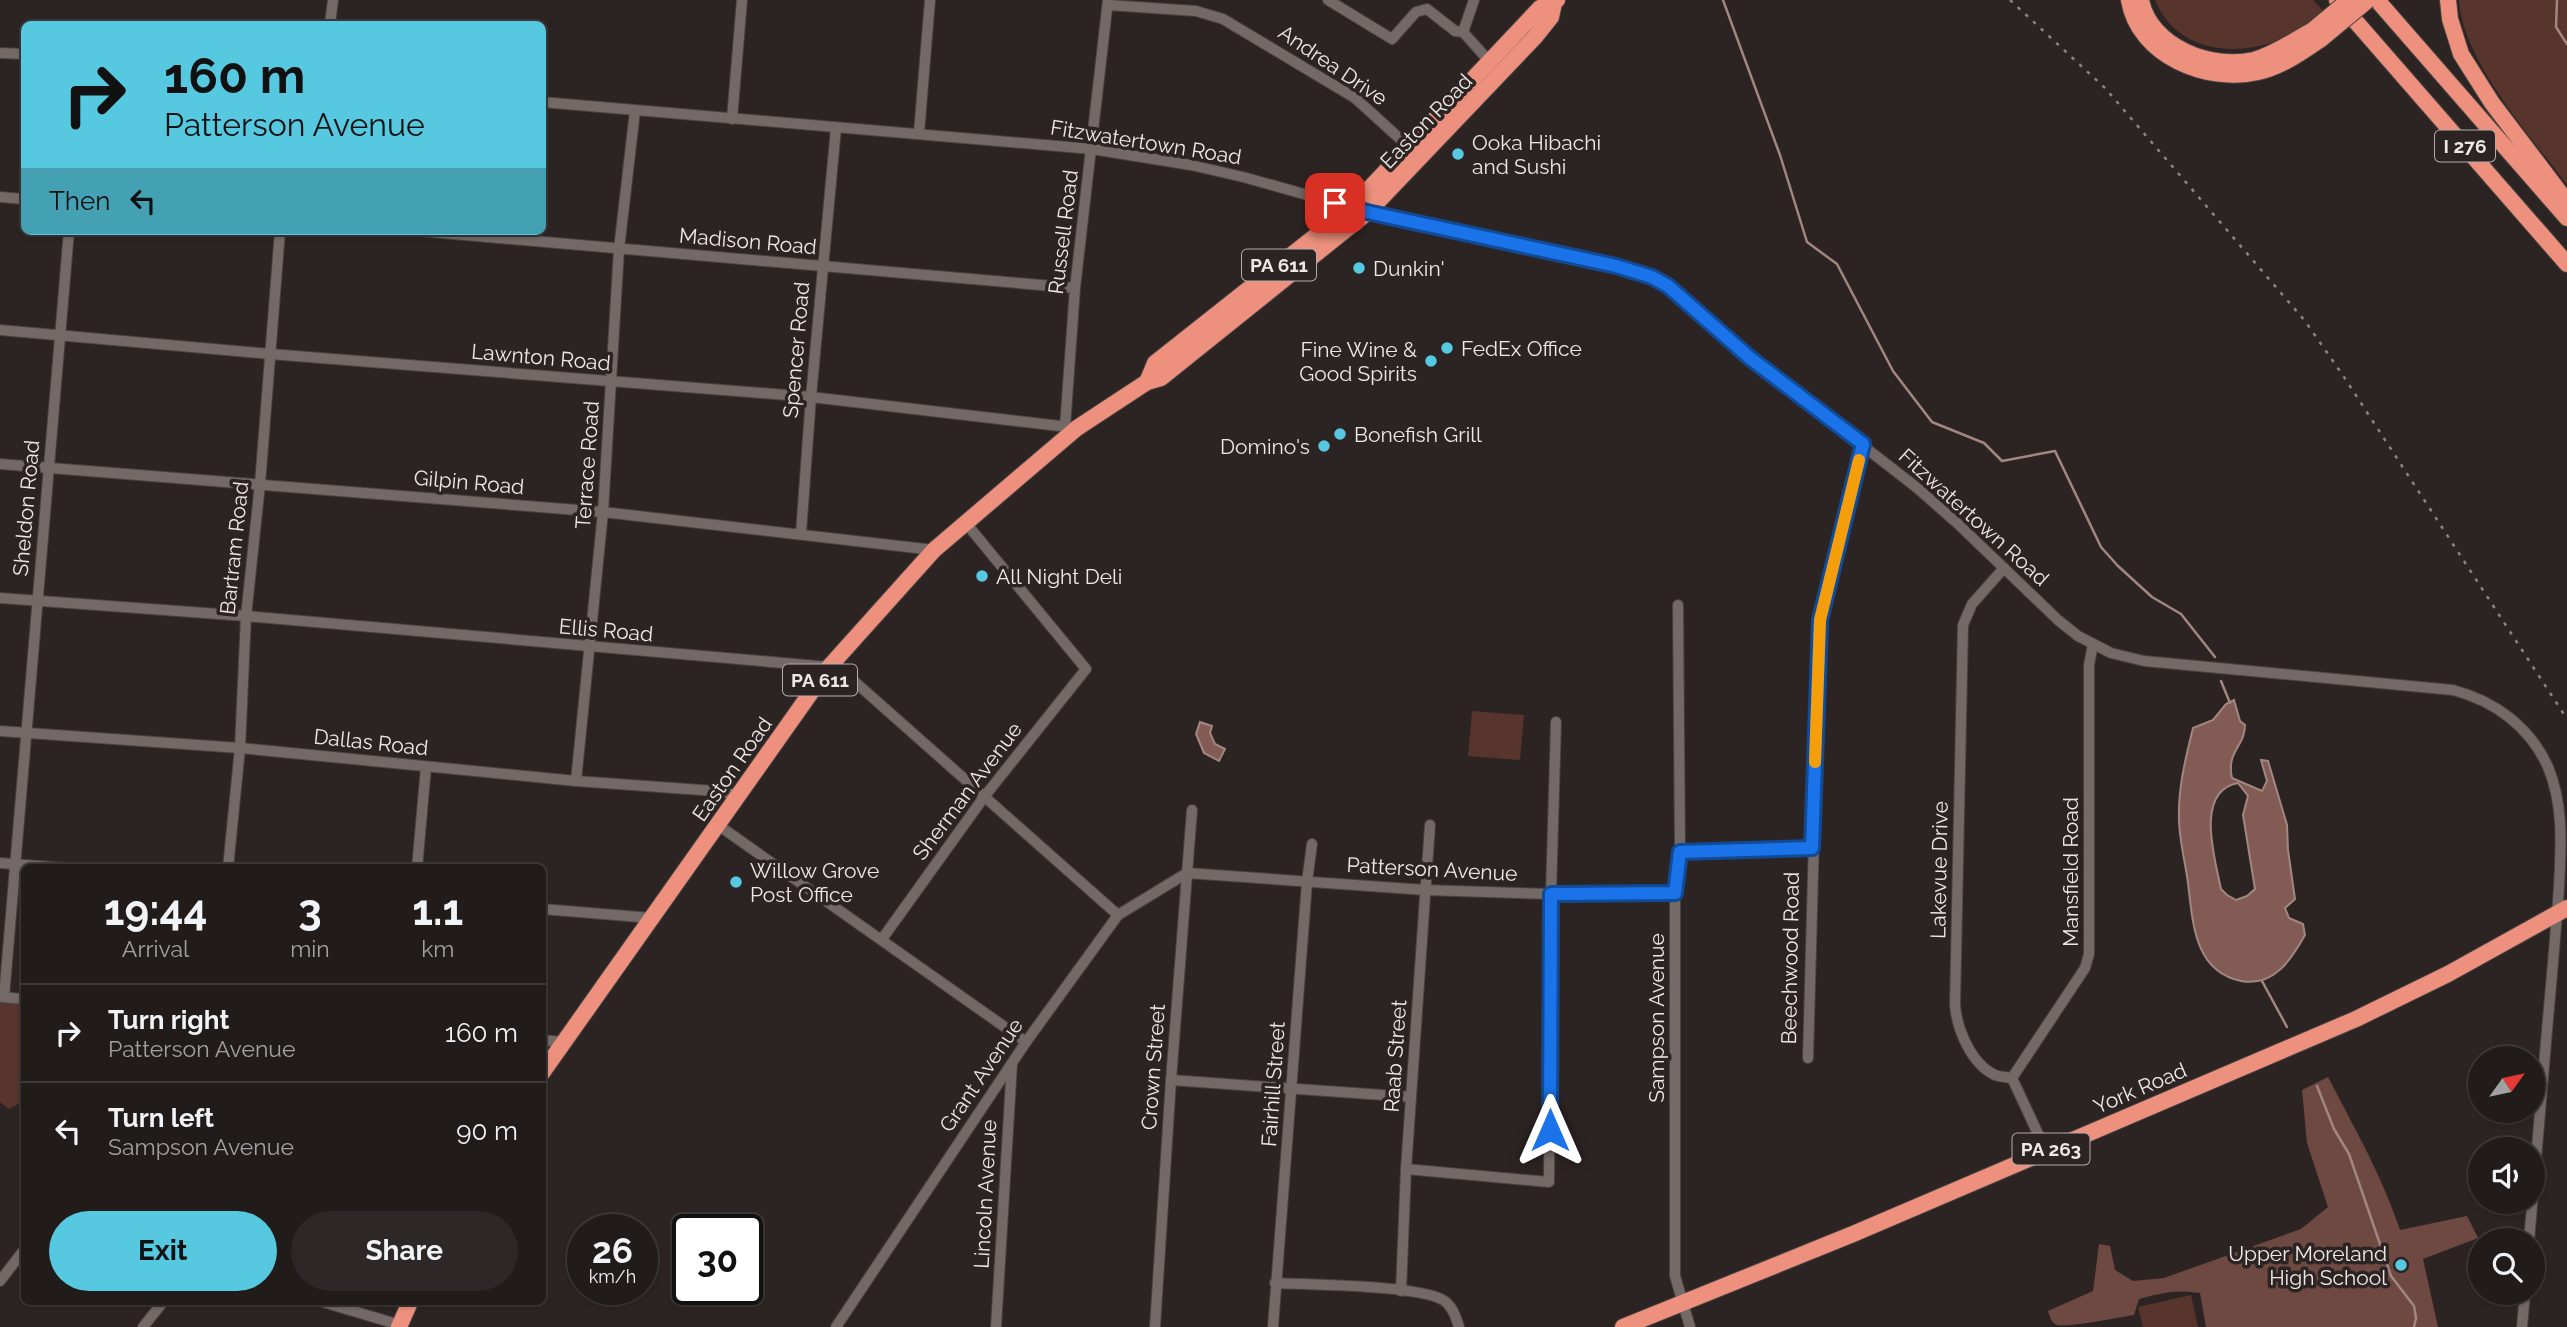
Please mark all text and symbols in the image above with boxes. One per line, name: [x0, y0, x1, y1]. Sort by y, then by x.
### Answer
street label: Andrea Drive: [1274, 19, 1392, 111]
text: 160 m: [164, 47, 305, 104]
icon: right: [49, 49, 140, 140]
street label: Easton Road: [1375, 69, 1477, 173]
text: Patterson Avenue: [164, 106, 425, 143]
street label: Fitzwatertown Road: [1049, 115, 1243, 169]
place label: Ooka Hibachi and Sushi: [1472, 130, 1601, 179]
road number: I 276: [2435, 130, 2495, 162]
marker: Ooka Hibachi and Sushi: [1450, 146, 1466, 162]
street label: Russell Road: [1043, 168, 1083, 296]
pin: [1305, 173, 1365, 233]
icon: left: [124, 182, 162, 220]
icon: arrive: [1316, 184, 1354, 222]
text: Then: [49, 186, 110, 216]
street label: Madison Road: [678, 223, 818, 259]
road number: PA 611: [1242, 249, 1316, 280]
place label: Dunkin': [1373, 256, 1445, 281]
marker: Dunkin': [1351, 260, 1367, 276]
street label: Spencer Road: [778, 281, 814, 419]
place label: FedEx Office: [1461, 336, 1582, 361]
place label: Fine Wine & Good Spirits: [1299, 337, 1417, 386]
street label: Lawnton Road: [470, 338, 612, 376]
marker: FedEx Office: [1439, 340, 1455, 356]
marker: Fine Wine & Good Spirits: [1423, 353, 1439, 369]
street label: Terrace Road: [570, 400, 604, 530]
place label: Bonefish Grill: [1354, 422, 1482, 447]
marker: Bonefish Grill: [1332, 426, 1348, 442]
place label: Domino's: [1220, 434, 1310, 459]
marker: Domino's: [1316, 438, 1332, 454]
street label: Sheldon Road: [8, 439, 44, 577]
street label: Fitzwatertown Road: [1894, 443, 2054, 591]
street label: Gilpin Road: [413, 465, 525, 499]
street label: Bartram Road: [215, 480, 253, 616]
place label: All Night Deli: [996, 564, 1122, 589]
marker: All Night Deli: [974, 568, 990, 584]
street label: Ellis Road: [558, 613, 654, 647]
road number: PA 611: [783, 664, 857, 695]
street label: Easton Road: [687, 712, 777, 826]
street label: Sherman Avenue: [907, 717, 1027, 865]
street label: Dallas Road: [312, 724, 430, 760]
street label: Mansfield Road: [2058, 797, 2083, 947]
street label: Lakevue Drive: [1925, 801, 1953, 939]
street label: Patterson Avenue: [1346, 852, 1518, 886]
place label: Willow Grove Post Office: [750, 858, 879, 907]
street label: Beechwood Road: [1776, 871, 1804, 1045]
marker: Willow Grove Post Office: [728, 874, 744, 890]
text: 19:44: [104, 886, 207, 935]
text: 3: [298, 886, 322, 935]
text: 1.1: [412, 886, 463, 935]
street label: Sampson Avenue: [1644, 933, 1669, 1103]
text: Arrival: [122, 935, 189, 962]
text: min: [290, 935, 330, 962]
text: km: [421, 935, 455, 962]
street label: Raab Street: [1379, 999, 1411, 1113]
street label: Crown Street: [1136, 1003, 1170, 1131]
text: Turn right: [108, 1005, 229, 1035]
icon: right: [49, 1014, 87, 1052]
street label: Grant Avenue: [934, 1014, 1028, 1136]
text: 160 m: [445, 1018, 518, 1048]
street label: Fairhill Street: [1256, 1020, 1290, 1148]
text: Patterson Avenue: [108, 1035, 295, 1062]
north arrow: [2468, 1046, 2544, 1124]
map controls: [2468, 1046, 2545, 1305]
street label: York Road: [2090, 1057, 2190, 1119]
position arrow: [1513, 1093, 1587, 1167]
text: Turn left: [108, 1103, 214, 1133]
icon: left: [49, 1112, 87, 1150]
text: 90 m: [456, 1116, 518, 1146]
street label: Lincoln Avenue: [969, 1119, 1001, 1269]
text: Sampson Avenue: [108, 1133, 294, 1160]
road number: PA 263: [2012, 1134, 2090, 1164]
button: sound: [2468, 1137, 2545, 1214]
button: Exit: [49, 1211, 277, 1291]
button: Share: [291, 1211, 518, 1291]
speed limit sign: 30: [672, 1214, 763, 1305]
button: search: [2468, 1228, 2545, 1305]
text: 26: [592, 1230, 633, 1271]
place label: Upper Moreland High School: [2228, 1241, 2387, 1290]
marker: Upper Moreland High School: [2393, 1257, 2409, 1273]
text: km/h: [589, 1266, 636, 1287]

